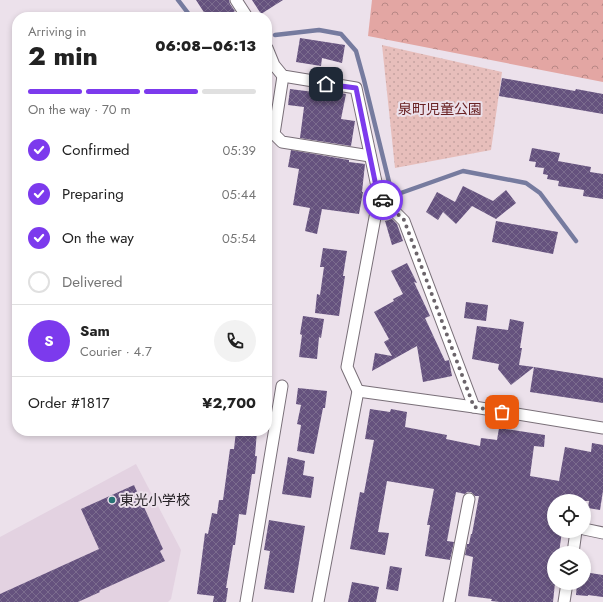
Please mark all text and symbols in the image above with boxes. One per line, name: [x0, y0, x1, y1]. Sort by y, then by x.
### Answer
text: Arriving in: [28, 22, 86, 41]
text: 06:08–06:13: [155, 35, 256, 57]
text: 2 min: [28, 37, 98, 75]
pin: [309, 67, 343, 101]
icon: home: [315, 73, 337, 95]
park label: 泉町児童公園: [398, 99, 482, 119]
text: On the way · 70 m: [28, 100, 131, 119]
icon: check: [28, 139, 50, 161]
text: Confirmed: [62, 139, 130, 161]
text: 05:39: [222, 141, 256, 160]
courier: [363, 180, 403, 220]
icon: check: [28, 183, 50, 205]
text: Preparing: [62, 183, 124, 205]
text: 05:44: [222, 185, 256, 204]
icon: car: [372, 189, 394, 211]
icon: check: [28, 227, 50, 249]
text: On the way: [62, 227, 134, 249]
text: 05:54: [222, 229, 256, 248]
text: Delivered: [62, 271, 123, 293]
text: Sam: [80, 320, 110, 342]
button: phone: [214, 320, 256, 362]
text: S: [44, 330, 54, 352]
text: Courier · 4.7: [80, 342, 152, 361]
text: Order #1817: [28, 392, 110, 414]
text: ¥2,700: [202, 392, 256, 414]
pin: [485, 395, 519, 429]
icon: bag: [491, 401, 513, 423]
place label: 東光小学校: [120, 490, 190, 510]
map controls: [547, 494, 591, 590]
button: locate: [547, 494, 591, 538]
marker: 東光小学校: [107, 495, 117, 505]
button: layers: [547, 546, 591, 590]

